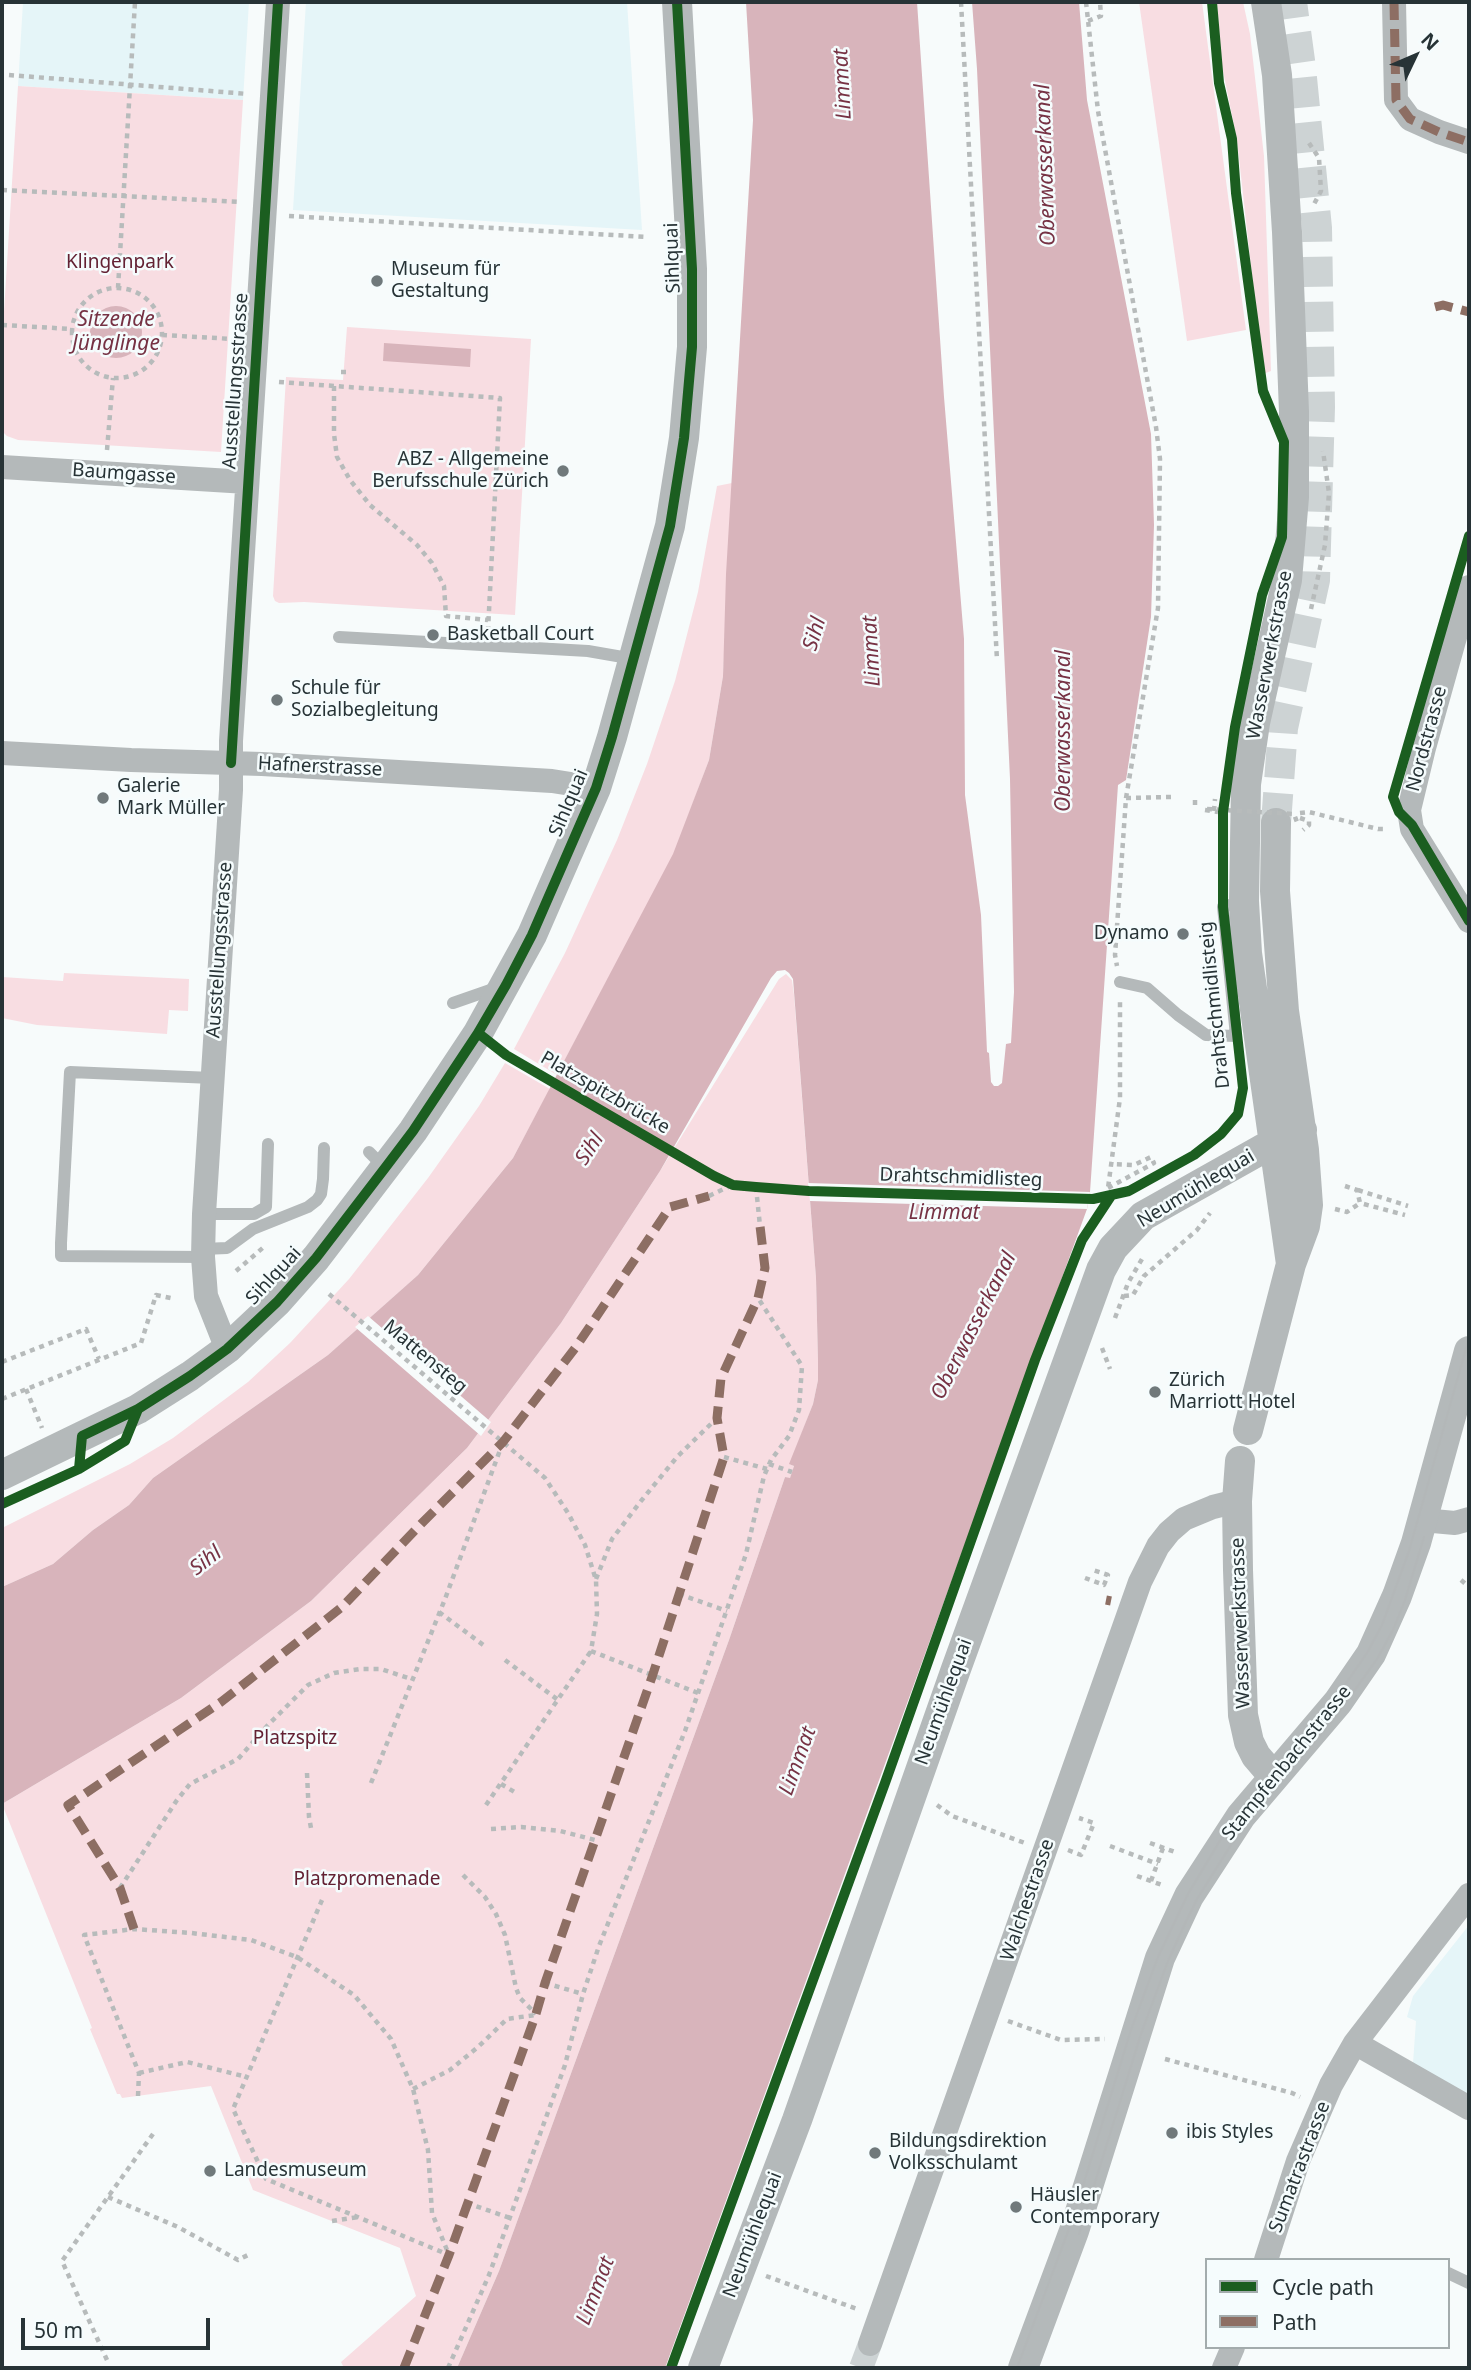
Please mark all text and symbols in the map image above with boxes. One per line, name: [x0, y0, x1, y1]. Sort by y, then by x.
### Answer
north arrow: [1380, 21, 1450, 91]
text: N: [1415, 27, 1445, 56]
water label: Limmat: [829, 48, 857, 120]
water label: Oberwasserkanal: [1031, 84, 1061, 246]
street label: Sihlquai: [660, 222, 686, 294]
park label: Klingenpark: [66, 252, 174, 274]
place label: Museum für Gestaltung: [391, 259, 500, 303]
marker: Museum für Gestaltung: [369, 273, 385, 289]
street label: Ausstellungsstrasse: [218, 292, 254, 470]
water label: Sitzende Jünglinge: [72, 307, 160, 357]
place label: ABZ - Allgemeine Berufsschule Zürich: [372, 449, 549, 493]
street label: Baumgasse: [71, 459, 177, 489]
marker: ABZ - Allgemeine Berufsschule Zürich: [555, 463, 571, 479]
street label: Wasserwerkstrasse: [1242, 569, 1298, 741]
water label: Sihl: [798, 614, 832, 654]
water label: Limmat: [858, 615, 886, 687]
place label: Basketball Court: [447, 624, 594, 646]
marker: Basketball Court: [425, 627, 441, 643]
water label: Oberwasserkanal: [1051, 650, 1077, 812]
place label: Schule für Sozialbegleitung: [291, 678, 439, 722]
street label: Nordstrasse: [1402, 684, 1452, 794]
marker: Schule für Sozialbegleitung: [269, 692, 285, 708]
street label: Hafnerstrasse: [257, 752, 383, 782]
street label: Sihlquai: [545, 766, 593, 840]
place label: Galerie Mark Müller: [117, 776, 225, 820]
marker: Galerie Mark Müller: [95, 790, 111, 806]
street label: Ausstellungsstrasse: [202, 861, 238, 1039]
street label: Drahtschmidlisteig: [1195, 920, 1235, 1090]
place label: Dynamo: [1094, 923, 1169, 945]
marker: Dynamo: [1175, 926, 1191, 942]
street label: Platzspitzbrücke: [536, 1047, 674, 1139]
water label: Sihl: [570, 1128, 610, 1170]
street label: Neumühlequai: [1133, 1145, 1259, 1233]
street label: Drahtschmidlisteg: [879, 1164, 1043, 1192]
water label: Limmat: [908, 1200, 980, 1226]
street label: Sihlquai: [241, 1242, 307, 1310]
water label: Oberwasserkanal: [926, 1248, 1022, 1404]
street label: Mattensteg: [378, 1315, 472, 1399]
place label: Zürich Marriott Hotel: [1169, 1370, 1296, 1414]
marker: Zürich Marriott Hotel: [1147, 1384, 1163, 1400]
street label: Wasserwerkstrasse: [1227, 1537, 1255, 1709]
water label: Sihl: [185, 1541, 227, 1581]
street label: Neumühlequai: [911, 1636, 977, 1768]
street label: Stampfenbachstrasse: [1218, 1681, 1356, 1845]
water label: Limmat: [774, 1723, 822, 1799]
park label: Platzspitz: [253, 1728, 337, 1750]
street label: Walchestrasse: [996, 1836, 1060, 1964]
park label: Platzpromenade: [294, 1869, 440, 1891]
street label: Sumatrastrasse: [1265, 2098, 1335, 2236]
place label: ibis Styles: [1186, 2122, 1273, 2144]
marker: ibis Styles: [1164, 2125, 1180, 2141]
place label: Bildungsdirektion Volksschulamt: [889, 2131, 1047, 2175]
marker: Bildungsdirektion Volksschulamt: [867, 2145, 883, 2161]
place label: Landesmuseum: [224, 2160, 367, 2182]
marker: Landesmuseum: [202, 2163, 218, 2179]
street label: Neumühlequai: [719, 2169, 787, 2301]
place label: Häusler Contemporary: [1030, 2185, 1159, 2229]
marker: Häusler Contemporary: [1008, 2199, 1024, 2215]
water label: Limmat: [571, 2253, 621, 2329]
legend: [1205, 2258, 1450, 2349]
text: Cycle path: [1272, 2273, 1374, 2301]
scale bar: [24, 2304, 214, 2348]
text: Path: [1272, 2308, 1317, 2336]
text: 50 m: [34, 2316, 83, 2344]

